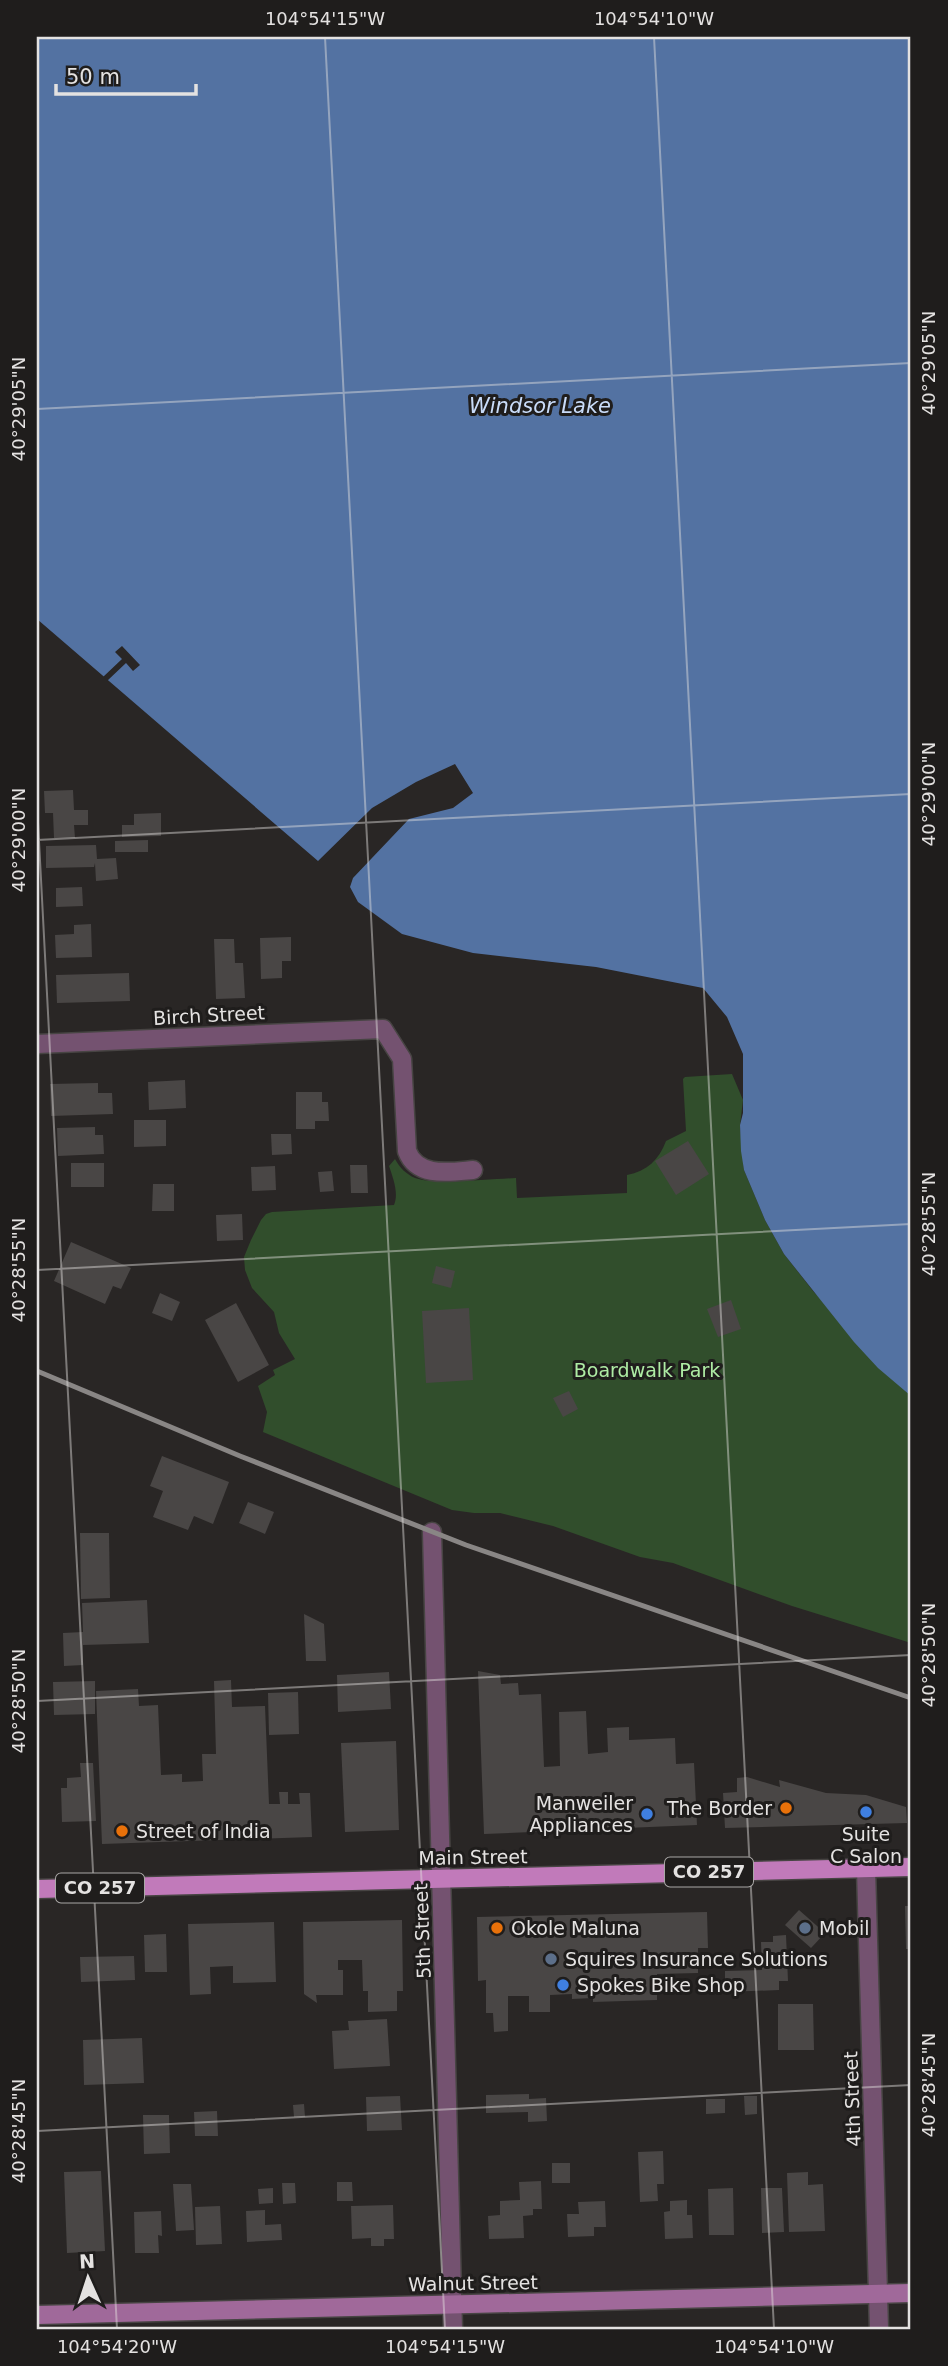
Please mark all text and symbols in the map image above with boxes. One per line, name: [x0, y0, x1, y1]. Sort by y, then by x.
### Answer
text: 104°54'15"W: [265, 8, 385, 29]
text: 104°54'10"W: [594, 8, 714, 29]
scale bar: [56, 52, 196, 96]
text: 50 m: [66, 65, 120, 89]
text: 40°29'05"N: [918, 311, 939, 415]
text: 40°29'05"N: [8, 357, 29, 461]
water label: Windsor Lake: [469, 394, 611, 418]
text: 40°29'00"N: [918, 742, 939, 846]
text: 40°29'00"N: [8, 788, 29, 892]
street label: Birch Street: [153, 1001, 265, 1029]
text: 40°28'55"N: [918, 1172, 939, 1276]
text: 40°28'55"N: [8, 1218, 29, 1322]
park label: Boardwalk Park: [574, 1359, 720, 1381]
text: 40°28'50"N: [918, 1603, 939, 1707]
text: 40°28'50"N: [8, 1649, 29, 1753]
place label: Manweiler Appliances: [530, 1792, 633, 1836]
place label: The Border: [666, 1797, 772, 1819]
marker: The Border: [778, 1800, 794, 1816]
marker: Suite C Salon: [858, 1804, 874, 1820]
marker: Manweiler Appliances: [639, 1806, 655, 1822]
place label: Street of India: [136, 1820, 271, 1842]
marker: Street of India: [114, 1823, 130, 1839]
place label: Suite C Salon: [830, 1823, 902, 1867]
street label: Main Street: [418, 1845, 528, 1869]
road number: CO 257: [665, 1858, 753, 1886]
road number: CO 257: [56, 1874, 144, 1902]
street label: 5th Street: [409, 1883, 435, 1979]
place label: Okole Maluna: [511, 1917, 640, 1939]
place label: Mobil: [819, 1917, 870, 1939]
marker: Okole Maluna: [489, 1920, 505, 1936]
marker: Mobil: [797, 1920, 813, 1936]
place label: Squires Insurance Solutions: [565, 1948, 828, 1970]
marker: Squires Insurance Solutions: [543, 1951, 559, 1967]
place label: Spokes Bike Shop: [577, 1974, 745, 1996]
marker: Spokes Bike Shop: [555, 1977, 571, 1993]
text: 40°28'45"N: [918, 2033, 939, 2137]
street label: 4th Street: [839, 2051, 865, 2147]
text: 40°28'45"N: [8, 2079, 29, 2183]
north arrow: [52, 2244, 122, 2314]
text: N: [79, 2250, 96, 2272]
street label: Walnut Street: [408, 2271, 538, 2295]
text: 104°54'20"W: [57, 2336, 177, 2357]
text: 104°54'15"W: [385, 2336, 505, 2357]
text: 104°54'10"W: [714, 2336, 834, 2357]

